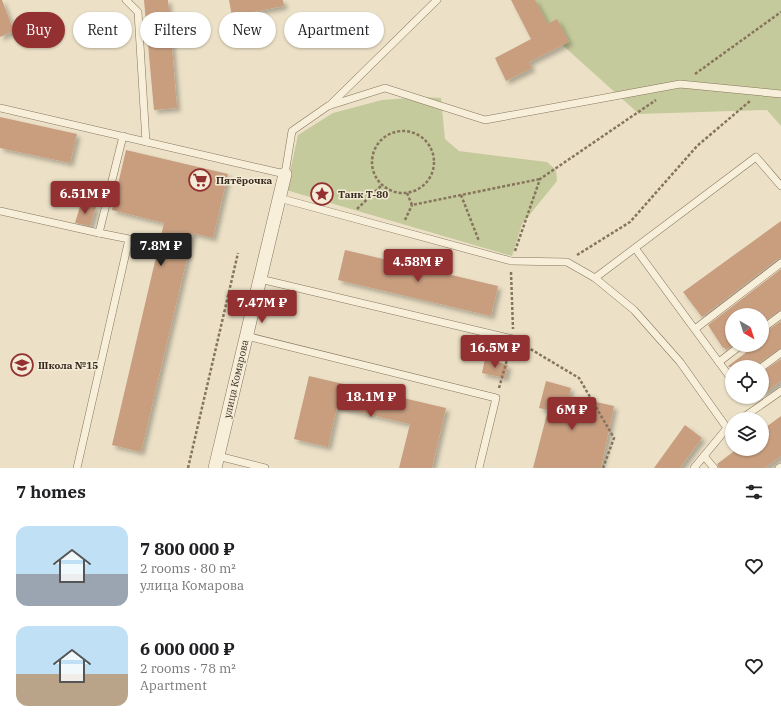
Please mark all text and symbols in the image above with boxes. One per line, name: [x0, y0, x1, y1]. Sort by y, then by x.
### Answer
chip: Buy: [12, 12, 65, 48]
chip: Rent: [73, 12, 132, 48]
chip: Filters: [140, 12, 211, 48]
chip: New: [219, 12, 276, 48]
chip: Apartment: [284, 12, 384, 48]
supermarket icon: Пятёрочка: [187, 167, 213, 193]
place label: Пятёрочка: [216, 174, 273, 187]
pin: 6.51M ₽: [48, 181, 122, 215]
place icon: Танк Т-80: [309, 181, 335, 207]
text: 6.51M ₽: [60, 185, 110, 202]
place label: Танк Т-80: [338, 188, 388, 201]
pin: 7.8M ₽: [128, 233, 194, 267]
text: 7.8M ₽: [140, 237, 182, 254]
pin: 4.58M ₽: [381, 249, 455, 283]
text: 4.58M ₽: [393, 253, 443, 270]
pin: 7.47M ₽: [225, 290, 299, 324]
text: 7.47M ₽: [237, 294, 287, 311]
north arrow: [725, 308, 769, 352]
map controls: [725, 308, 769, 456]
pin: 16.5M ₽: [458, 335, 532, 369]
street label: улица Комарова: [221, 338, 251, 419]
text: 16.5M ₽: [470, 339, 520, 356]
school or university icon: Школа №15: [9, 352, 35, 378]
place label: Школа №15: [38, 359, 98, 372]
button: locate: [725, 360, 769, 404]
pin: 18.1M ₽: [334, 384, 408, 418]
text: 18.1M ₽: [346, 388, 396, 405]
pin: 6M ₽: [548, 397, 596, 431]
text: 6M ₽: [556, 401, 588, 418]
button: layers: [725, 412, 769, 456]
text: 7 homes: [16, 481, 86, 503]
icon: filters: [743, 481, 765, 503]
text: 7 800 000 ₽: [140, 538, 235, 560]
icon: home: [48, 542, 96, 590]
icon: heart: [743, 555, 765, 577]
text: 2 rooms · 80 m²: [140, 560, 236, 577]
text: улица Комарова: [140, 577, 244, 594]
text: 6 000 000 ₽: [140, 638, 235, 660]
icon: home: [48, 642, 96, 690]
icon: heart: [743, 655, 765, 677]
text: 2 rooms · 78 m²: [140, 660, 236, 677]
text: Apartment: [140, 677, 207, 694]

